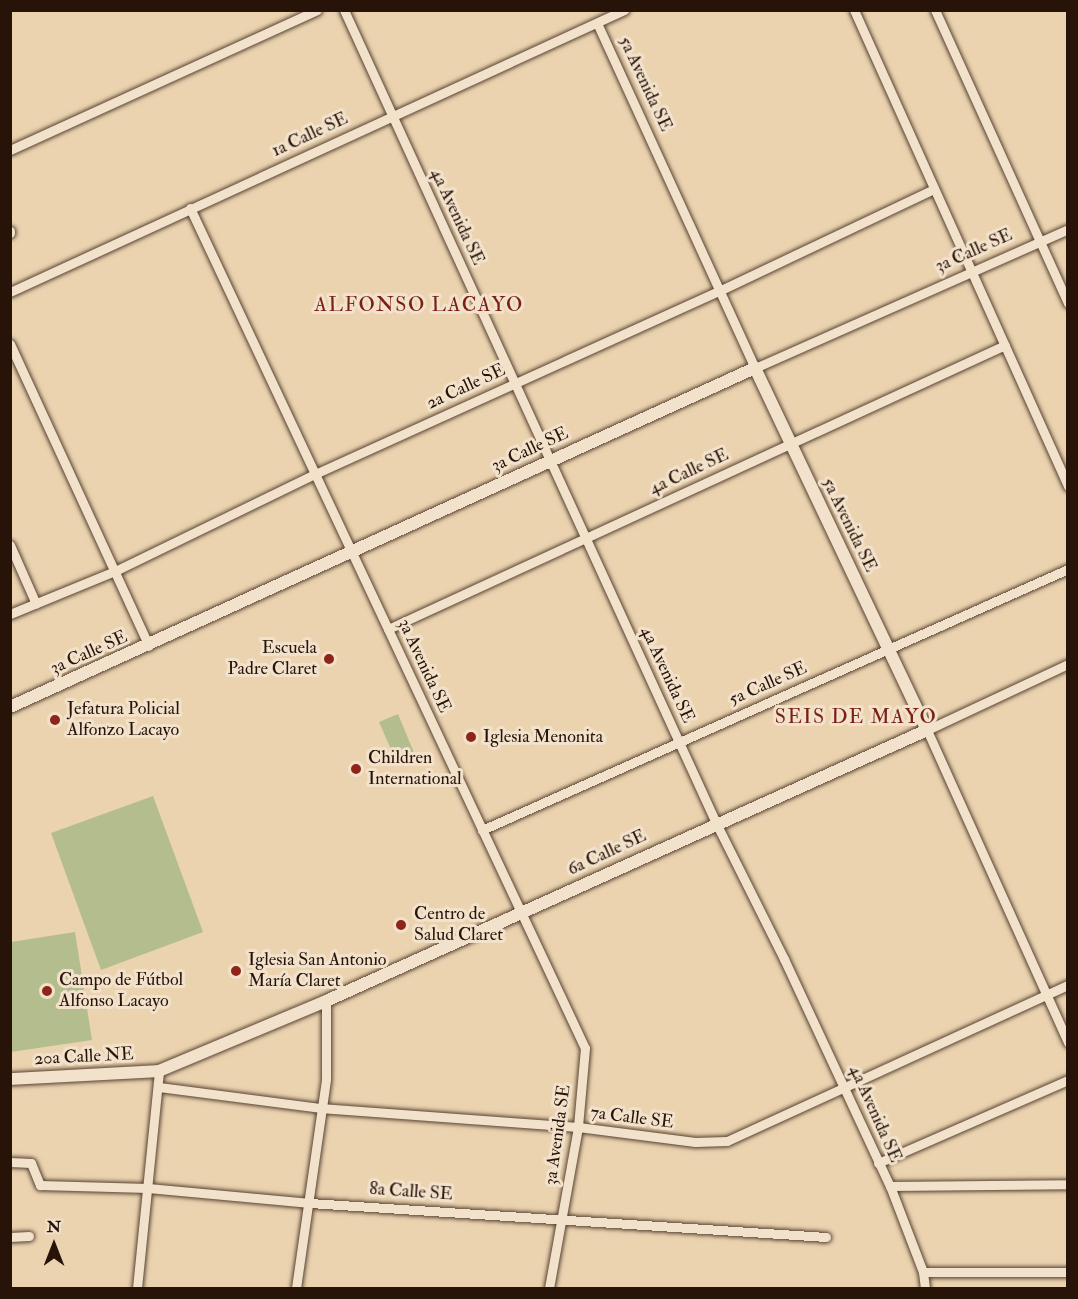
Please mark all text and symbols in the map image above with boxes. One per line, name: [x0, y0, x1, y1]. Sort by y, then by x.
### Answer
street label: 5a Avenida SE: [614, 33, 676, 135]
street label: 1a Calle SE: [268, 108, 352, 162]
street label: 4a Avenida SE: [425, 165, 489, 269]
street label: 3a Calle SE: [932, 224, 1016, 278]
district label: ALFONSO LACAYO: [314, 292, 524, 316]
street label: 2a Calle SE: [423, 359, 509, 415]
street label: 3a Calle SE: [488, 423, 572, 477]
street label: 4a Calle SE: [646, 444, 732, 500]
street label: 5a Avenida SE: [817, 474, 881, 576]
street label: 3a Avenida SE: [393, 616, 455, 716]
street label: 4a Avenida SE: [635, 623, 699, 727]
street label: 3a Calle SE: [47, 626, 131, 680]
place label: Escuela Padre Claret: [227, 638, 317, 680]
marker: Escuela Padre Claret: [322, 652, 336, 666]
street label: 5a Calle SE: [726, 657, 810, 711]
place label: Jefatura Policial Alfonzo Lacayo: [67, 699, 180, 742]
district label: SEIS DE MAYO: [775, 704, 937, 728]
marker: Jefatura Policial Alfonzo Lacayo: [48, 713, 62, 727]
place label: Iglesia Menonita: [483, 726, 603, 748]
marker: Iglesia Menonita: [464, 730, 478, 744]
place label: Children International: [368, 748, 462, 790]
marker: Children International: [349, 762, 363, 776]
street label: 6a Calle SE: [564, 825, 650, 881]
place label: Centro de Salud Claret: [414, 904, 503, 946]
marker: Centro de Salud Claret: [392, 916, 410, 934]
place label: Iglesia San Antonio María Claret: [248, 950, 387, 992]
marker: Iglesia San Antonio María Claret: [229, 964, 243, 978]
place label: Campo de Fútbol Alfonso Lacayo: [59, 970, 183, 1012]
marker: Campo de Fútbol Alfonso Lacayo: [40, 984, 54, 998]
street label: 20a Calle NE: [34, 1044, 134, 1070]
street label: 4a Avenida SE: [844, 1062, 906, 1166]
street label: 3a Avenida SE: [540, 1083, 576, 1187]
street label: 7a Calle SE: [589, 1102, 675, 1134]
street label: 8a Calle SE: [369, 1178, 453, 1206]
north arrow: [24, 1215, 84, 1275]
text: N: [47, 1217, 61, 1237]

